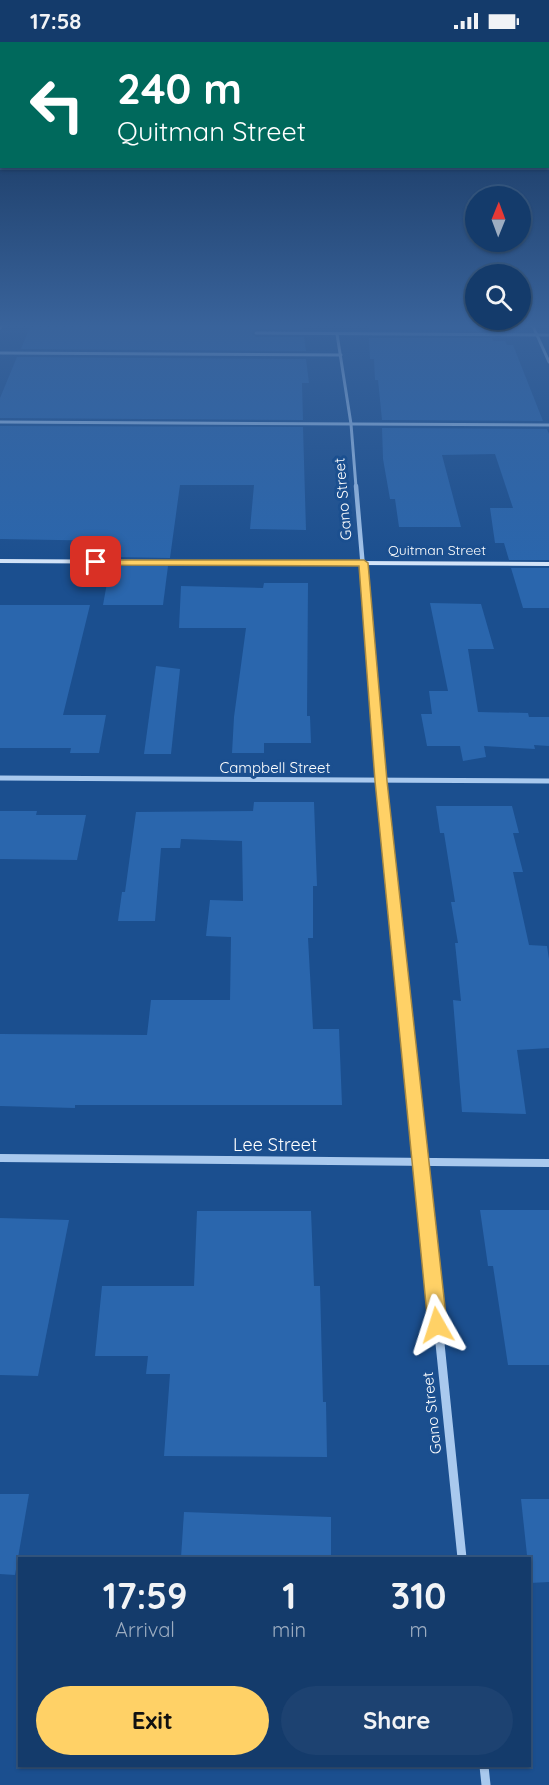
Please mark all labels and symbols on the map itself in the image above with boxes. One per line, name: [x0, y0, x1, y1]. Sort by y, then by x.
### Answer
north arrow: [465, 186, 531, 252]
street label: Gano Street: [329, 457, 356, 541]
pin: [70, 536, 121, 587]
street label: Quitman Street: [388, 541, 486, 559]
street label: Campbell Street: [219, 758, 331, 777]
street label: Lee Street: [233, 1133, 317, 1156]
position arrow: [405, 1293, 469, 1357]
street label: Gano Street: [418, 1371, 445, 1455]

